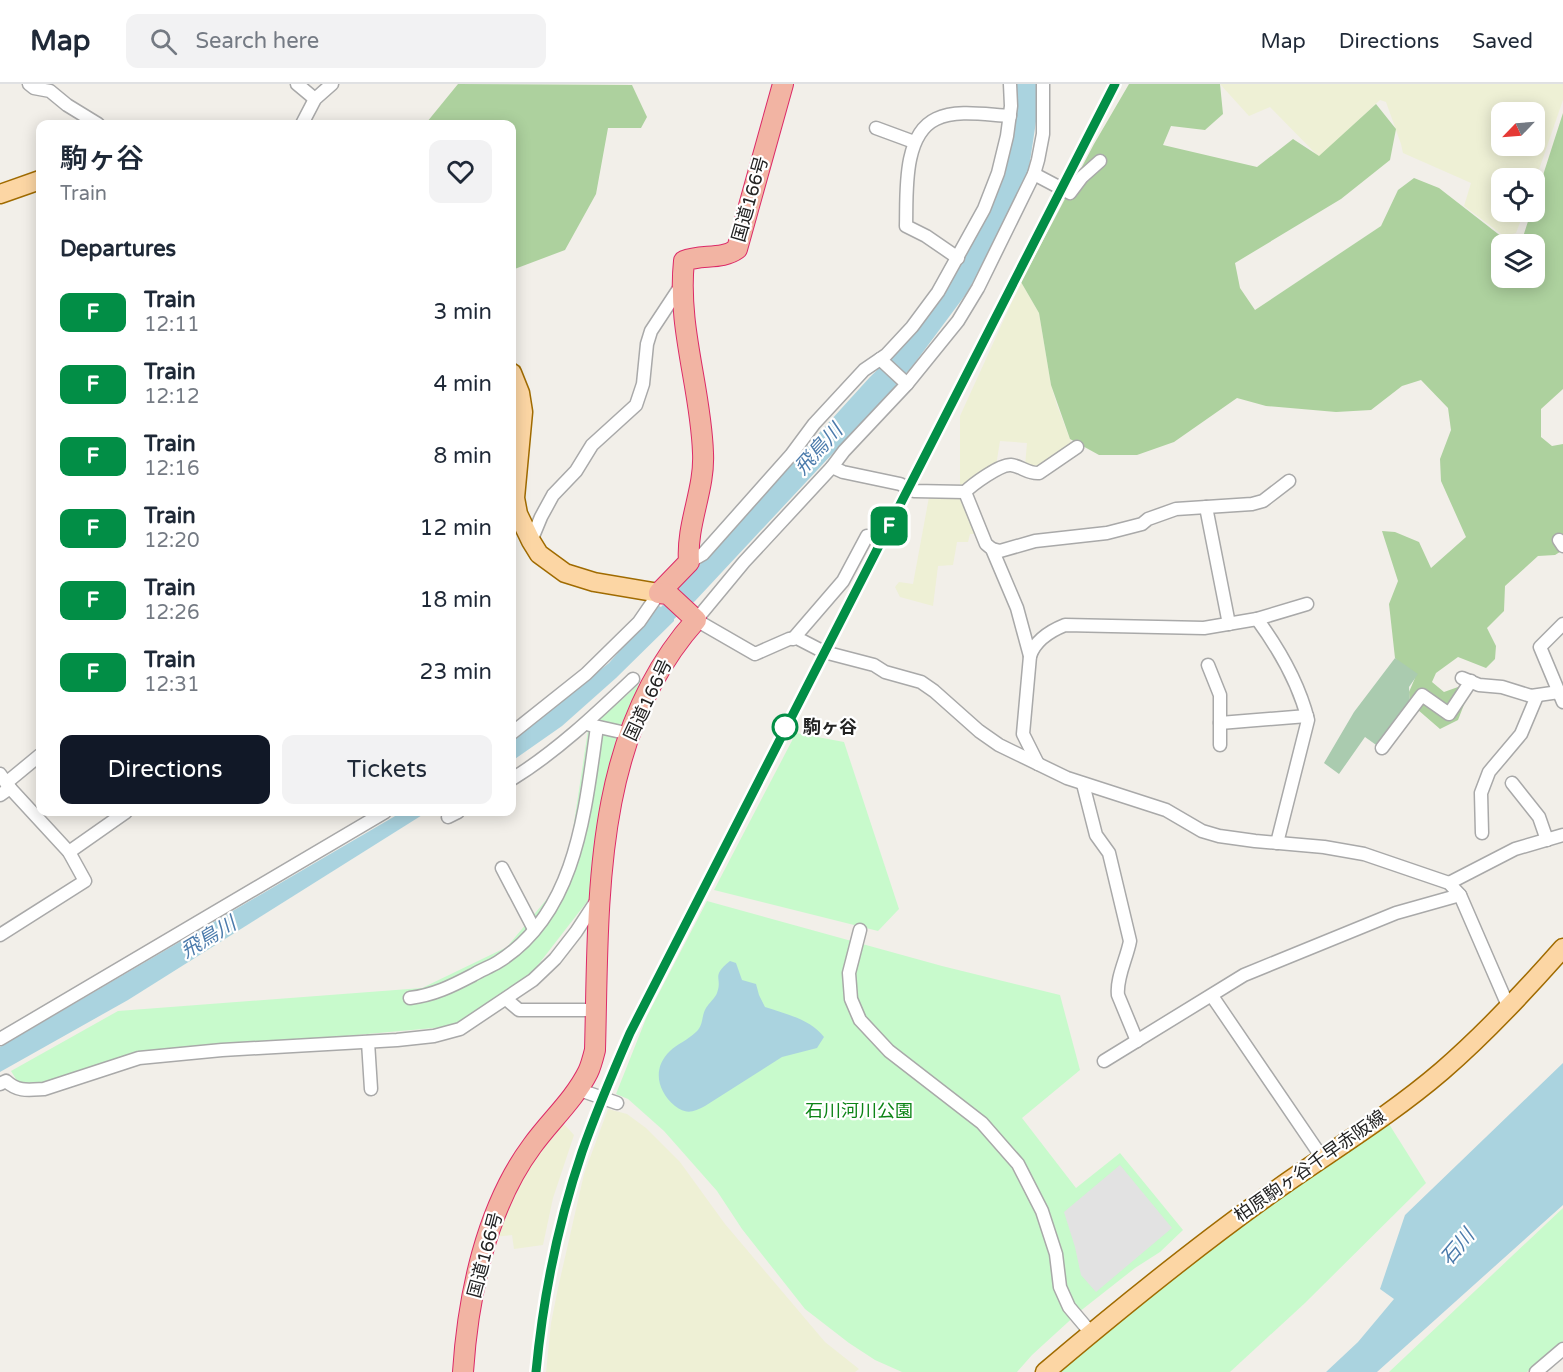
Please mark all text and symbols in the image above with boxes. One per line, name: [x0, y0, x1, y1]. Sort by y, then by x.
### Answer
search box: [126, 14, 546, 68]
text: Map: [30, 24, 90, 58]
icon: search: [147, 25, 180, 58]
text: Search here: [195, 28, 319, 54]
text: Map: [1260, 29, 1306, 54]
text: Directions: [1339, 29, 1439, 54]
text: Saved: [1472, 29, 1533, 54]
north arrow: [1491, 102, 1545, 156]
map controls: [1491, 102, 1545, 288]
button: heart: [429, 140, 492, 203]
text: 駒ヶ谷: [60, 142, 144, 176]
street label: 国道166号: [727, 154, 773, 244]
button: locate: [1491, 168, 1545, 222]
text: Train: [60, 182, 107, 206]
button: layers: [1491, 234, 1545, 288]
text: Departures: [60, 236, 176, 262]
text: Train: [144, 287, 196, 313]
text: 3 min: [433, 299, 492, 325]
text: F: [87, 300, 99, 325]
text: 12:11: [144, 313, 199, 337]
text: Train: [144, 359, 196, 385]
text: 4 min: [433, 371, 492, 397]
text: F: [87, 372, 99, 397]
text: 12:12: [144, 385, 199, 409]
water label: 飛鳥川: [790, 418, 849, 480]
text: Train: [144, 431, 196, 457]
text: 8 min: [433, 443, 492, 469]
text: F: [87, 444, 99, 469]
text: 12:16: [144, 457, 199, 481]
text: Train: [144, 503, 196, 529]
line badge: F: [870, 506, 908, 546]
text: F: [883, 514, 895, 539]
text: 12 min: [420, 515, 492, 541]
text: F: [87, 516, 99, 541]
text: 12:20: [144, 529, 199, 553]
text: Train: [144, 575, 196, 601]
text: 18 min: [420, 587, 492, 613]
text: F: [87, 588, 99, 613]
text: 12:26: [144, 601, 199, 625]
text: Train: [144, 647, 196, 673]
street label: 国道166号: [619, 656, 677, 744]
text: 23 min: [420, 659, 492, 685]
text: F: [87, 660, 99, 685]
text: 12:31: [144, 673, 199, 697]
marker: 駒ヶ谷: [772, 714, 798, 740]
place label: 駒ヶ谷: [803, 716, 857, 738]
button: Directions: [60, 735, 270, 804]
button: Tickets: [282, 735, 492, 804]
water label: 飛鳥川: [177, 911, 242, 964]
park label: 石川河川公園: [805, 1100, 913, 1122]
street label: 柏原駒ヶ谷千早赤阪線: [1230, 1105, 1390, 1227]
street label: 国道166号: [463, 1210, 507, 1300]
water label: 石川: [1436, 1223, 1481, 1271]

